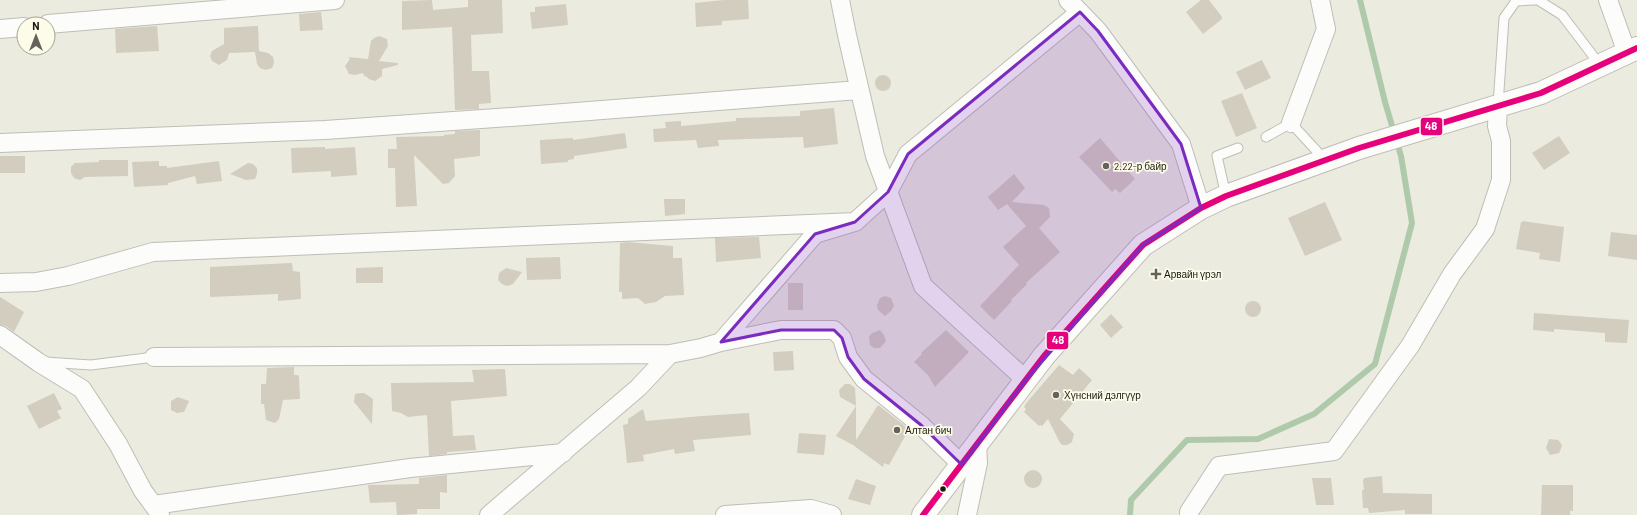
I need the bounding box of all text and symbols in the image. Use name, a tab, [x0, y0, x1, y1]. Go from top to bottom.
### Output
north arrow	[16, 16, 56, 56]
text: N	[32, 19, 40, 32]
line badge: 48	[1420, 117, 1443, 136]
text: 48	[1425, 119, 1437, 132]
place label: 2.22-р байр	[1114, 160, 1167, 172]
marker: 2.22-р байр	[1101, 161, 1111, 171]
place label: Арвайн үрэл	[1164, 268, 1222, 280]
marker: Арвайн үрэл	[1151, 269, 1161, 279]
line badge: 48	[1046, 331, 1069, 350]
text: 48	[1052, 333, 1064, 346]
place label: Хүнсний дэлгүүр	[1064, 389, 1141, 401]
marker: Хүнсний дэлгүүр	[1051, 390, 1061, 400]
place label: Алтан бич	[905, 424, 952, 436]
marker: Алтан бич	[892, 425, 902, 435]
unlabelled marker	[938, 484, 948, 494]

